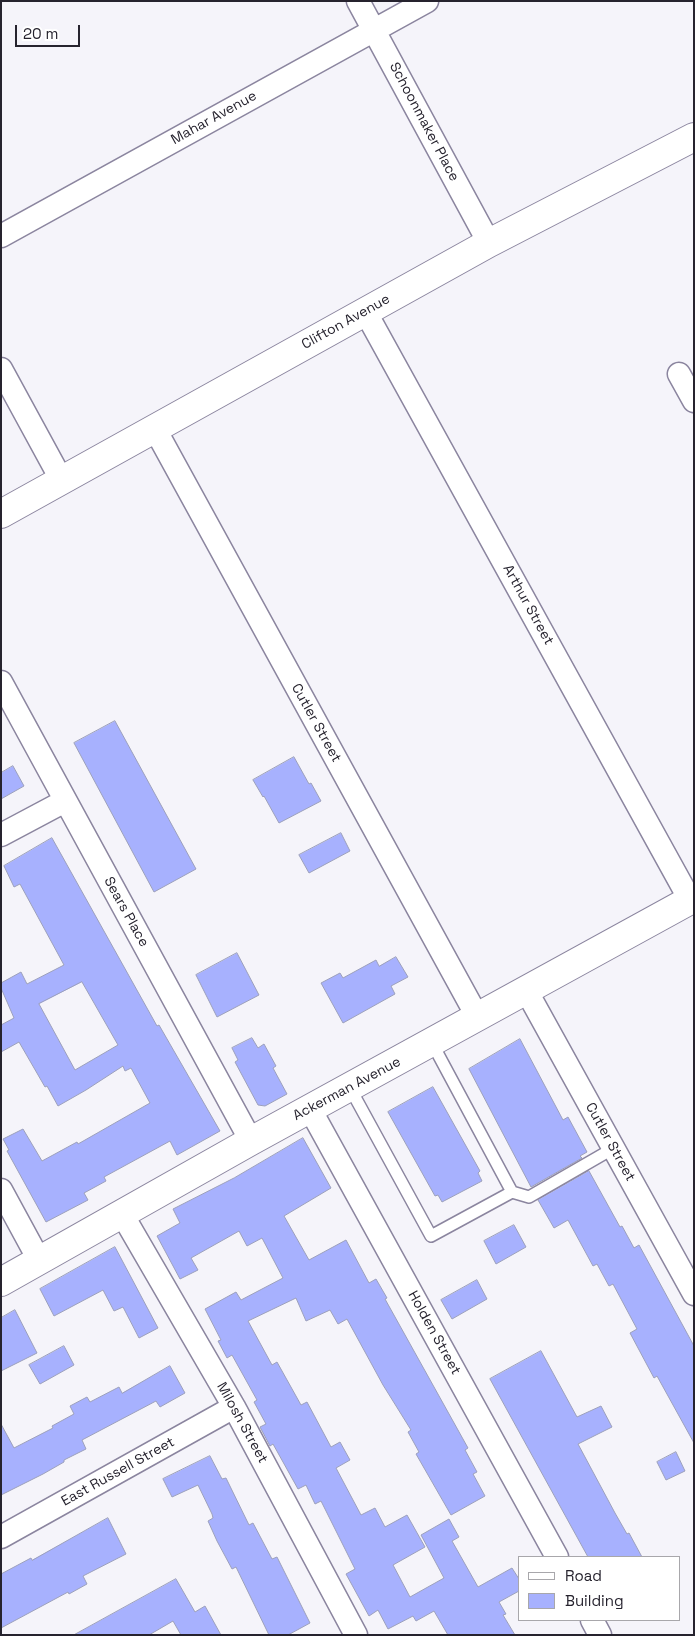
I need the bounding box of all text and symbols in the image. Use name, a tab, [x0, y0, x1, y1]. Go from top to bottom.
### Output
scale bar	[18, 15, 82, 47]
text: 20 m	[23, 24, 58, 43]
street label: Schoonmaker Place	[386, 60, 462, 184]
street label: Mahar Avenue	[168, 88, 260, 148]
street label: Clifton Avenue	[299, 291, 393, 353]
street label: Arthur Street	[499, 562, 557, 648]
street label: Cutler Street	[287, 681, 345, 765]
street label: Sears Place	[100, 874, 152, 950]
street label: Ackerman Avenue	[290, 1054, 404, 1124]
street label: Cutler Street	[581, 1100, 639, 1184]
street label: Holden Street	[404, 1288, 464, 1378]
street label: Milosh Street	[213, 1380, 271, 1466]
street label: East Russell Street	[58, 1434, 178, 1510]
legend	[518, 1556, 680, 1621]
text: Road	[565, 1566, 602, 1585]
text: Building	[565, 1591, 624, 1610]

